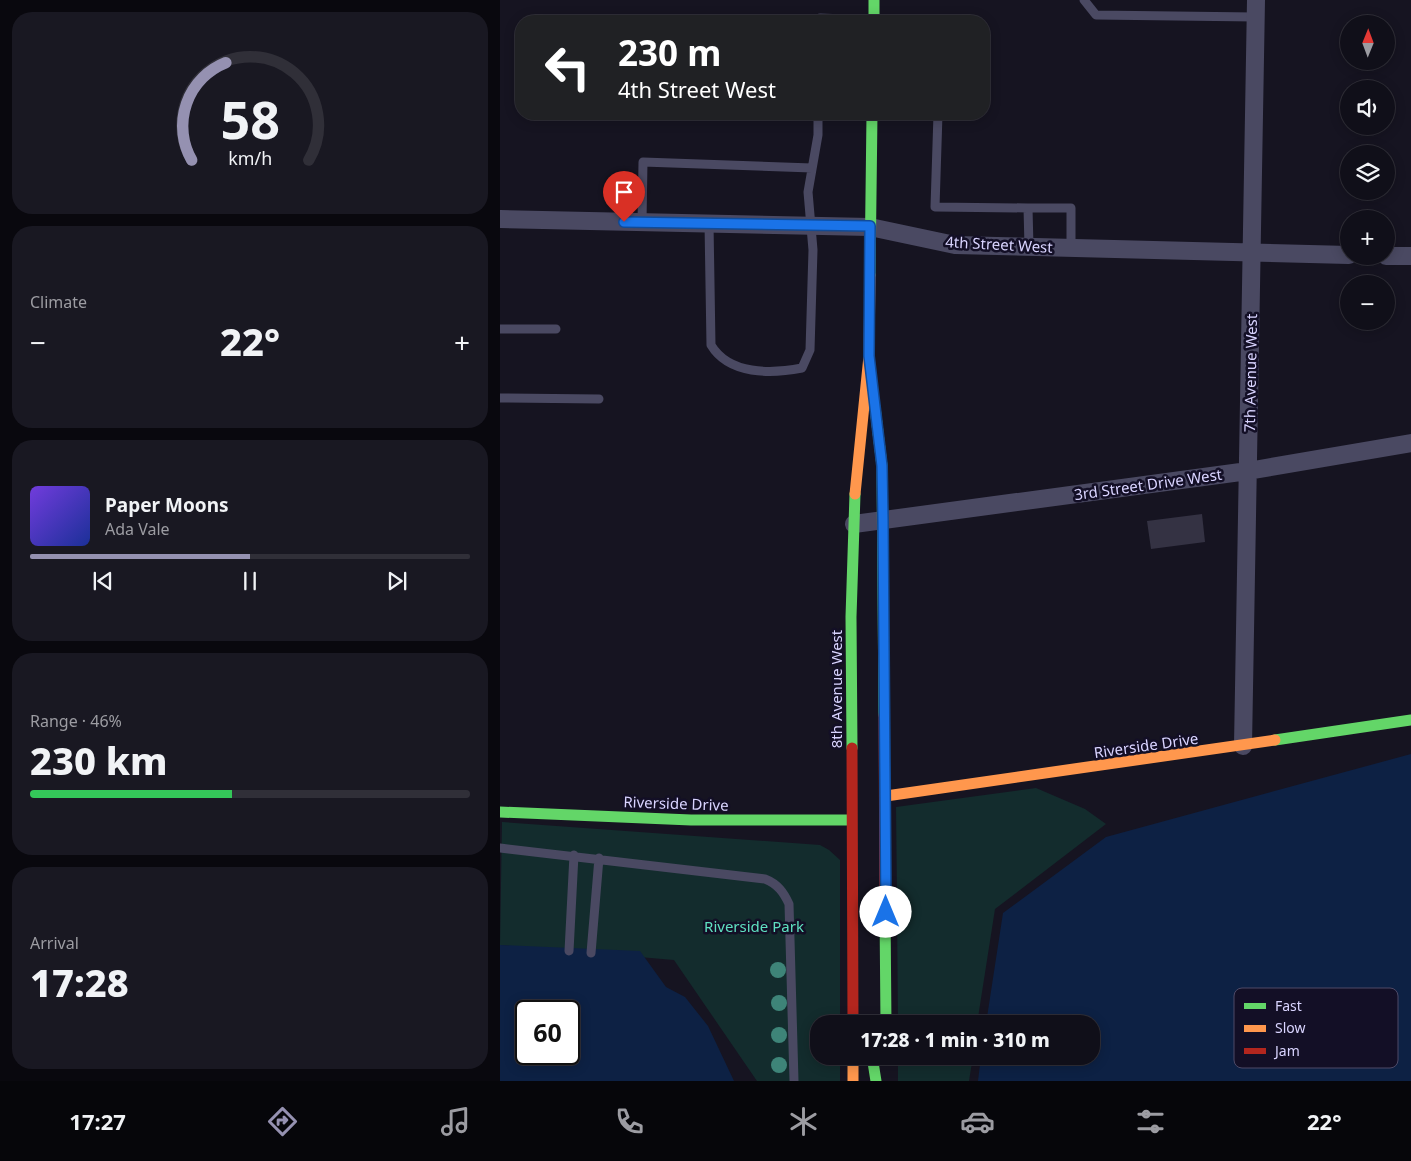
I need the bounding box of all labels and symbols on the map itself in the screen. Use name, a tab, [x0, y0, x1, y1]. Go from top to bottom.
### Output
north arrow	[1340, 15, 1395, 70]
pin	[603, 171, 645, 222]
street label: 4th Street West	[945, 231, 1054, 257]
street label: 7th Avenue West	[1239, 313, 1261, 432]
street label: 3rd Street Drive West	[1073, 464, 1224, 504]
street label: 8th Avenue West	[826, 629, 846, 748]
street label: Riverside Drive	[1093, 728, 1199, 762]
street label: Riverside Drive	[623, 791, 729, 815]
position arrow	[859, 885, 911, 937]
park label: Riverside Park	[704, 916, 804, 936]
legend	[1234, 988, 1398, 1068]
text: Fast	[1275, 996, 1302, 1015]
speed limit sign: 60	[515, 1000, 580, 1065]
text: Slow	[1275, 1018, 1306, 1037]
text: Jam	[1273, 1041, 1300, 1060]

